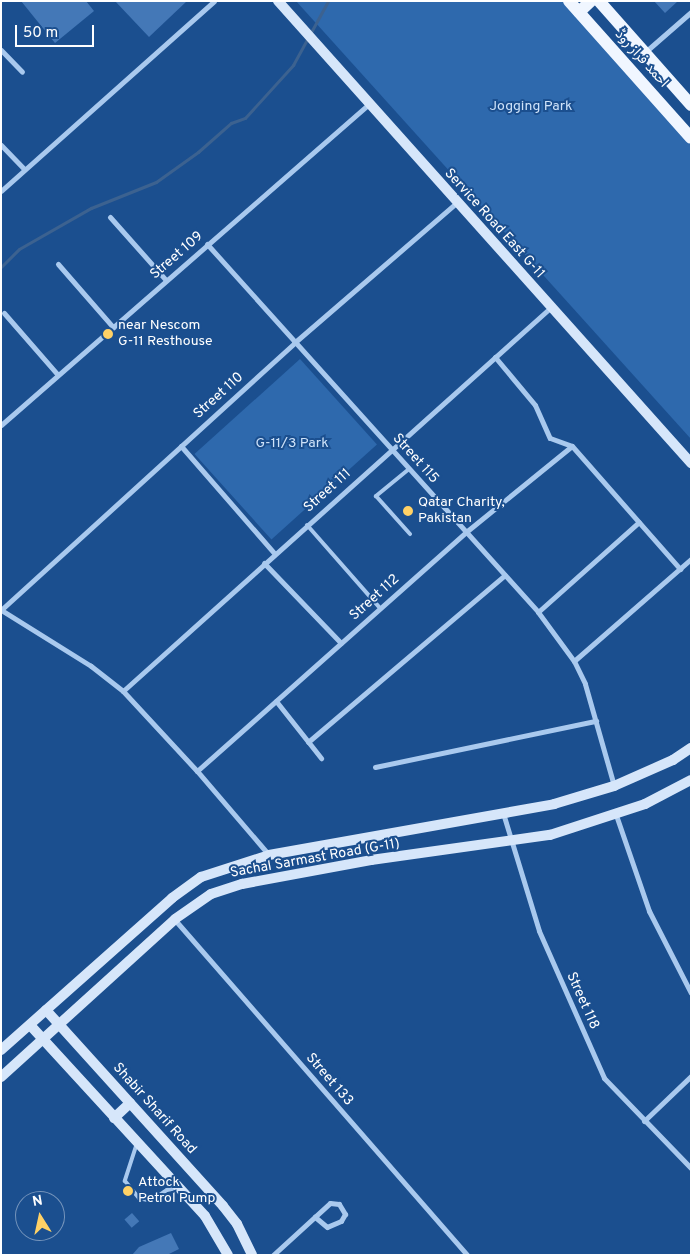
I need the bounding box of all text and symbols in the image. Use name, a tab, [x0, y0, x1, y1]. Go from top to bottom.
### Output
scale bar	[18, 15, 96, 47]
text: 50 m	[23, 24, 58, 43]
street label: احمد فراز روڈ	[611, 27, 671, 91]
park label: Jogging Park	[489, 99, 573, 115]
street label: Service Road East G-11	[440, 166, 548, 282]
street label: Street 109	[147, 229, 207, 283]
place label: near Nescom G-11 Resthouse	[118, 318, 212, 351]
marker: near Nescom G-11 Resthouse	[102, 328, 114, 340]
street label: Street 110	[191, 369, 247, 423]
street label: Street 115	[388, 431, 442, 487]
park label: G-11/3 Park	[255, 436, 329, 452]
street label: Street 111	[301, 466, 355, 516]
place label: Qatar Charity, Pakistan	[418, 495, 505, 528]
marker: Qatar Charity, Pakistan	[402, 505, 414, 517]
street label: Street 112	[347, 571, 403, 625]
street label: Sachal Sarmast Road (G-11)	[229, 836, 401, 882]
street label: Street 118	[562, 970, 602, 1032]
street label: Street 133	[302, 1050, 356, 1110]
street label: Shabir Sharif Road	[109, 1060, 199, 1158]
place label: Attock Petrol Pump	[138, 1175, 215, 1208]
marker: Attock Petrol Pump	[122, 1185, 134, 1197]
north arrow	[15, 1191, 65, 1241]
text: N	[31, 1192, 44, 1211]

